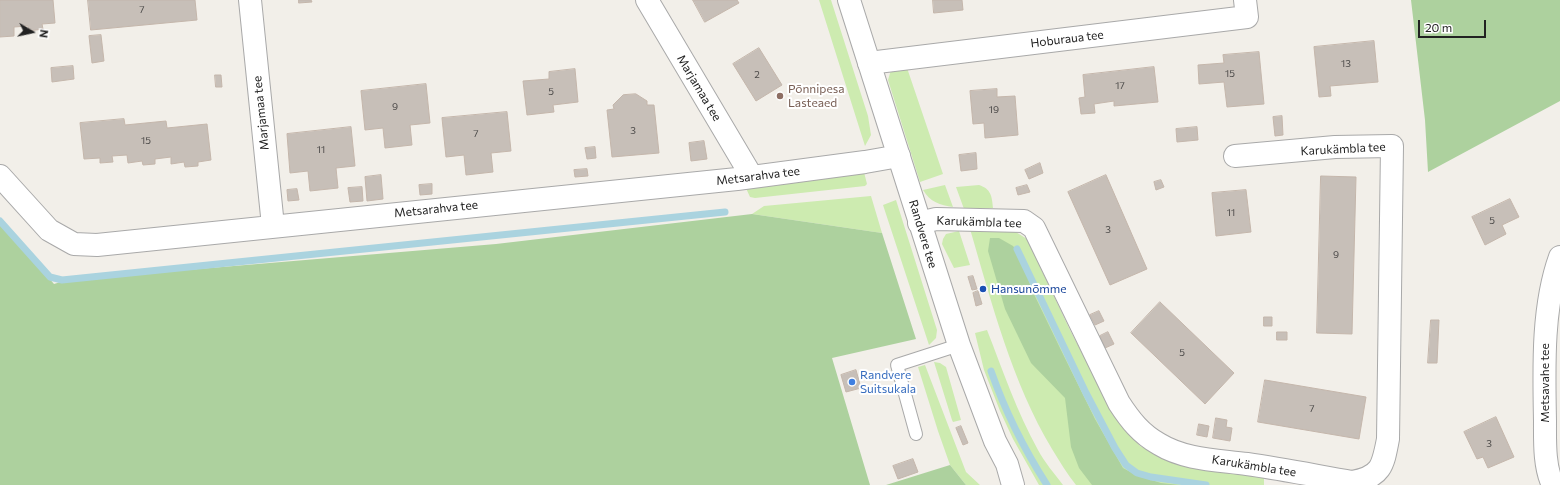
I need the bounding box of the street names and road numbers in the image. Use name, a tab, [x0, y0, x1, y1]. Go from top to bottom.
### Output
street label: Hoburaua tee	[1030, 27, 1104, 51]
street label: Marjamaa tee	[674, 52, 724, 124]
street label: Marjamaa tee	[250, 75, 272, 151]
street label: Karukämbla tee	[1300, 140, 1386, 158]
street label: Metsarahva tee	[715, 164, 801, 188]
street label: Metsarahva tee	[393, 197, 479, 221]
street label: Randvere tee	[906, 198, 940, 270]
street label: Karukämbla tee	[936, 213, 1022, 231]
street label: Metsavahe tee	[1538, 343, 1552, 423]
street label: Karukämbla tee	[1211, 452, 1297, 480]

